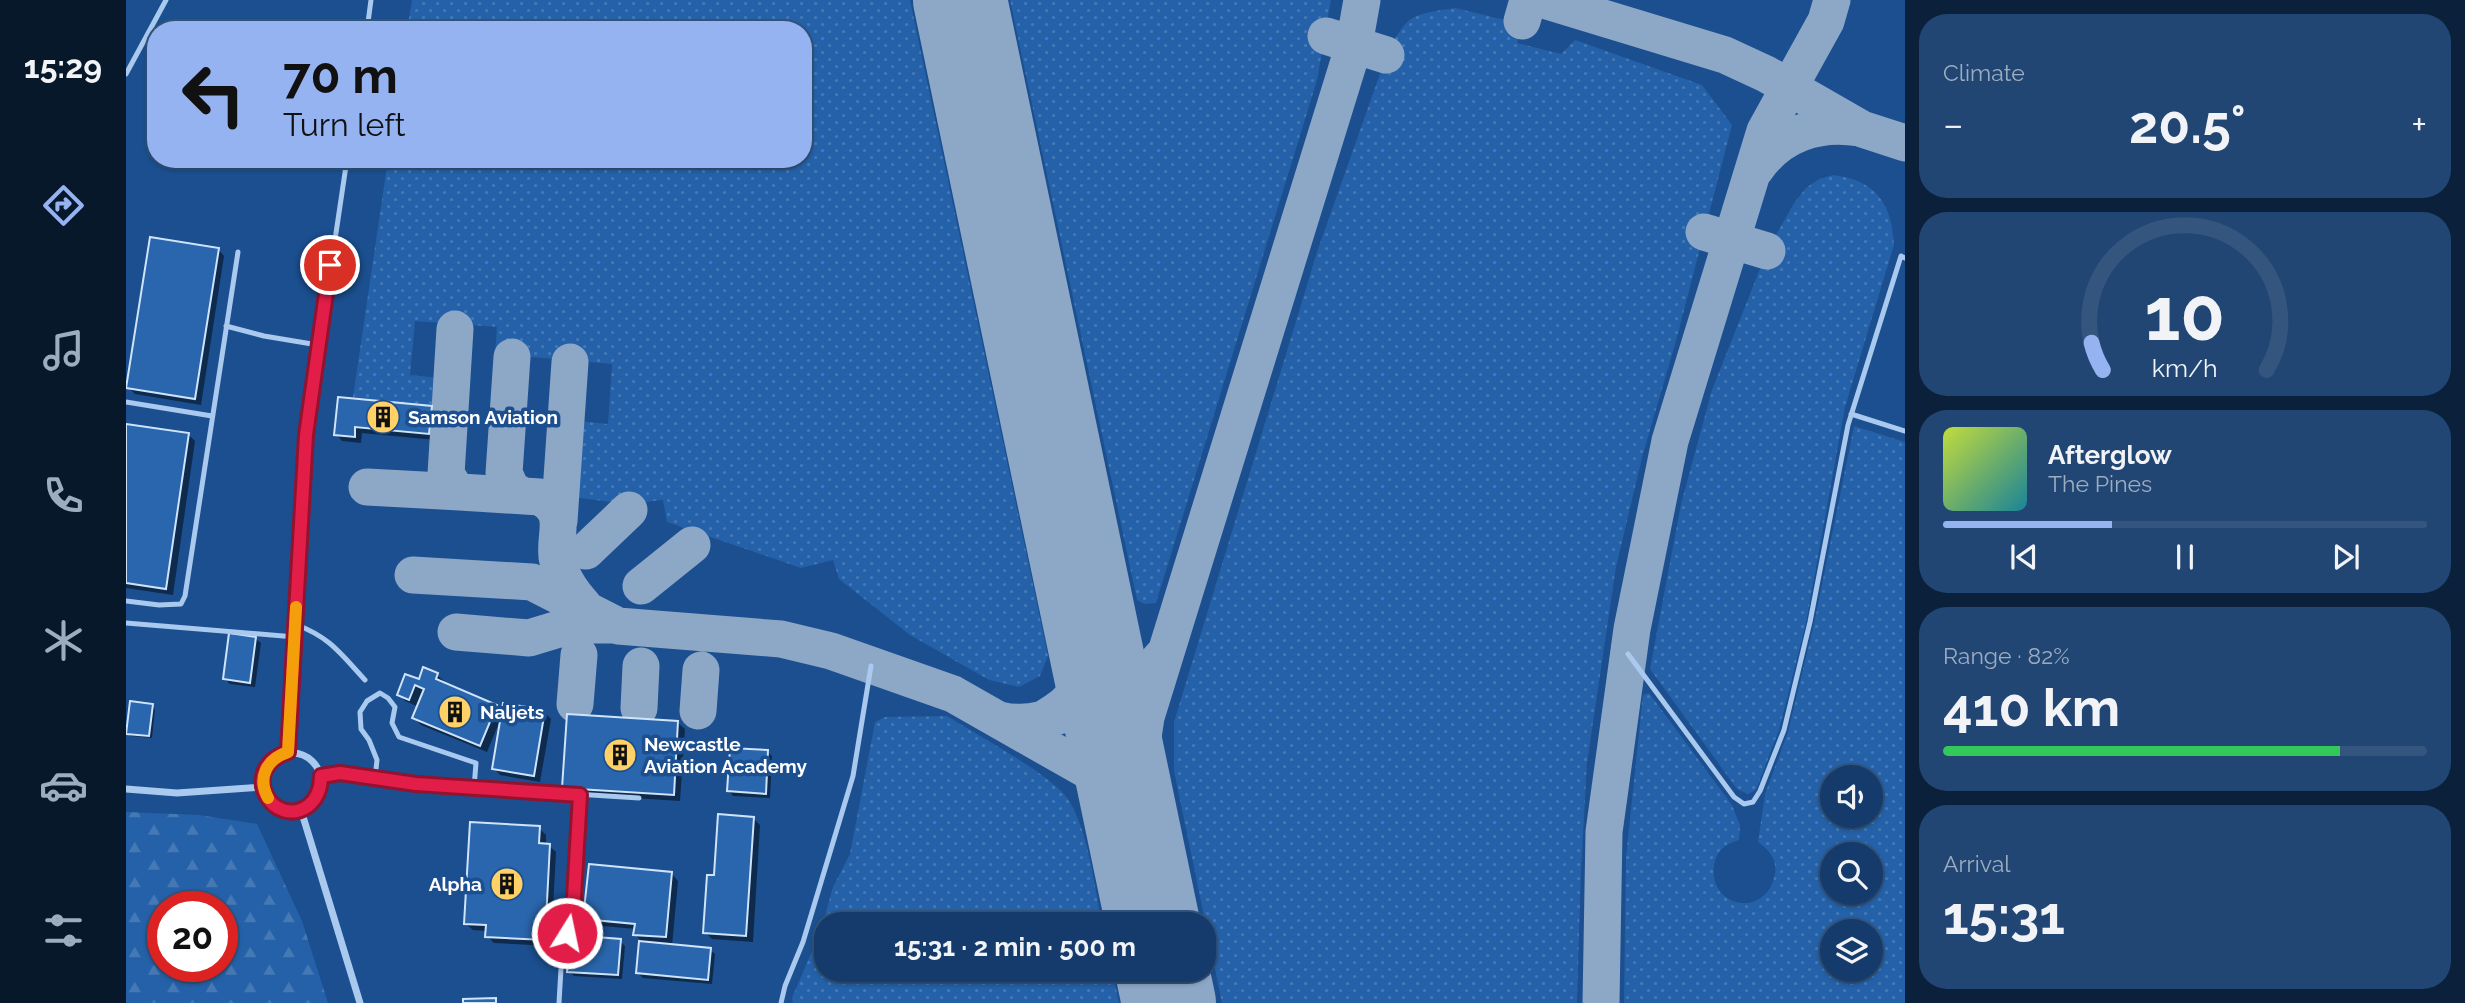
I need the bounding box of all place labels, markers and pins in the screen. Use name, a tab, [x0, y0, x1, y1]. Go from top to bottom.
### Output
pin	[300, 235, 360, 295]
building icon: Samson Aviation	[364, 398, 402, 436]
place label: Samson Aviation	[408, 406, 558, 428]
building icon: Naljets	[436, 693, 474, 731]
place label: Naljets	[480, 701, 544, 723]
place label: Newcastle Aviation Academy	[644, 733, 808, 777]
building icon: Newcastle Aviation Academy	[601, 736, 639, 774]
building icon: Alpha	[488, 865, 526, 903]
place label: Alpha	[429, 873, 482, 895]

